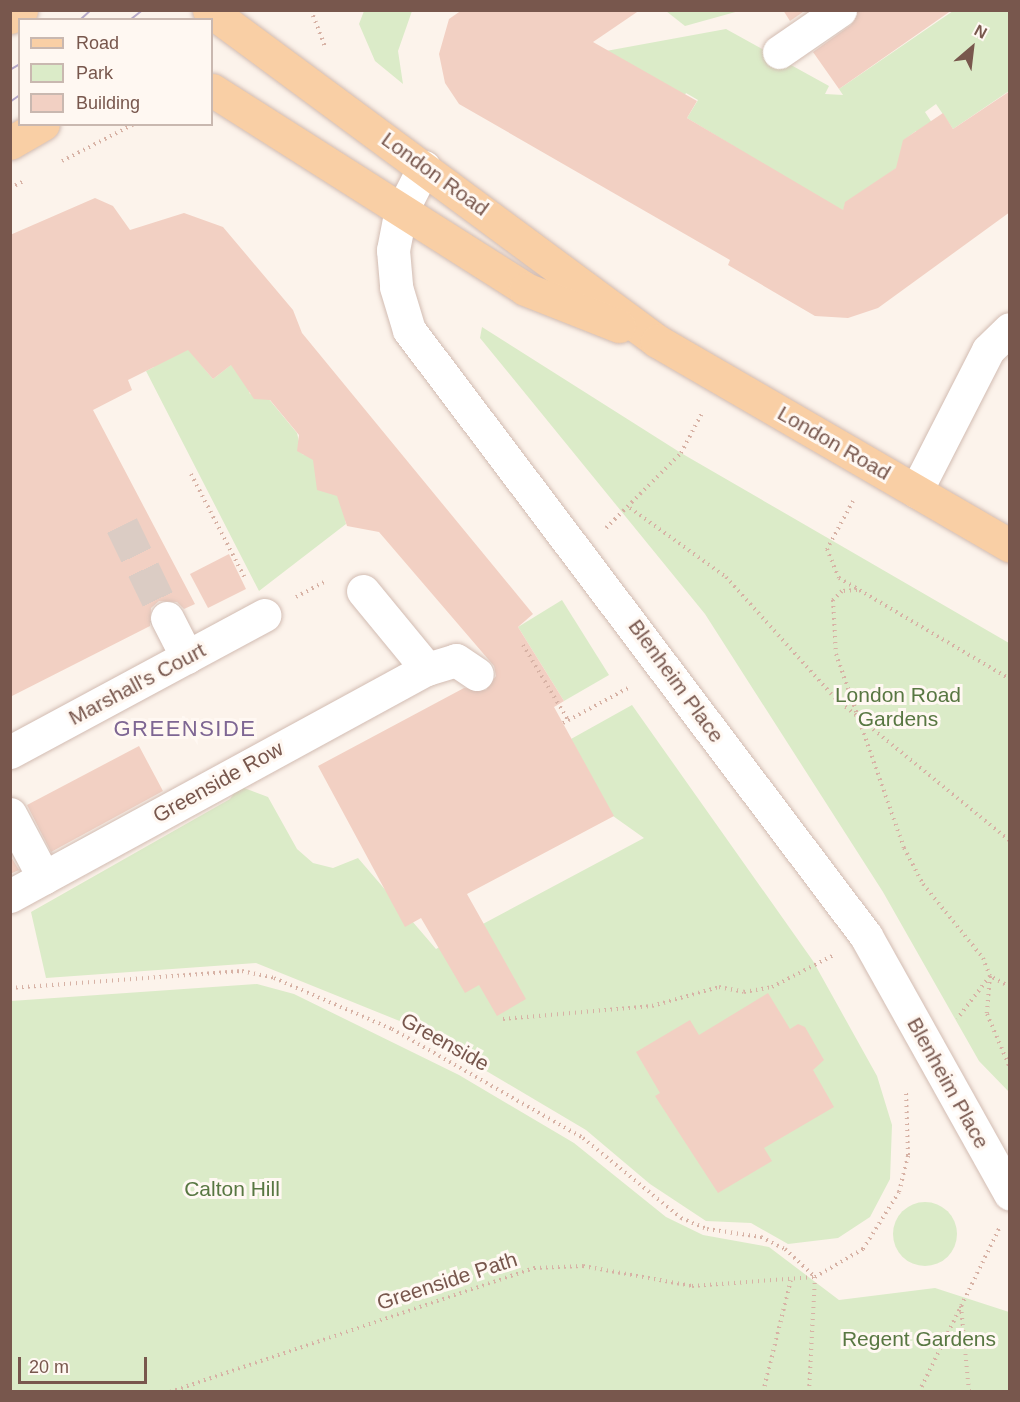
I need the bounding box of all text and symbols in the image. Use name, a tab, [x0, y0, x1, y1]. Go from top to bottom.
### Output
legend	[18, 18, 213, 126]
north arrow	[942, 18, 1002, 78]
text: N	[972, 21, 990, 42]
text: Road	[76, 33, 119, 53]
text: Park	[76, 63, 113, 83]
text: Building	[76, 93, 140, 113]
street label: London Road	[377, 127, 493, 221]
street label: London Road	[773, 401, 895, 485]
street label: Blenheim Place	[623, 615, 729, 747]
street label: Marshall's Court	[64, 637, 210, 731]
park label: London Road Gardens	[835, 682, 961, 732]
district label: GREENSIDE	[113, 716, 257, 742]
street label: Greenside Row	[149, 736, 287, 828]
street label: Greenside	[397, 1007, 493, 1077]
street label: Blenheim Place	[902, 1013, 994, 1153]
park label: Calton Hill	[184, 1176, 280, 1202]
street label: Greenside Path	[374, 1246, 520, 1316]
park label: Regent Gardens	[842, 1326, 996, 1352]
scale bar	[21, 1345, 150, 1383]
text: 20 m	[29, 1357, 69, 1377]

